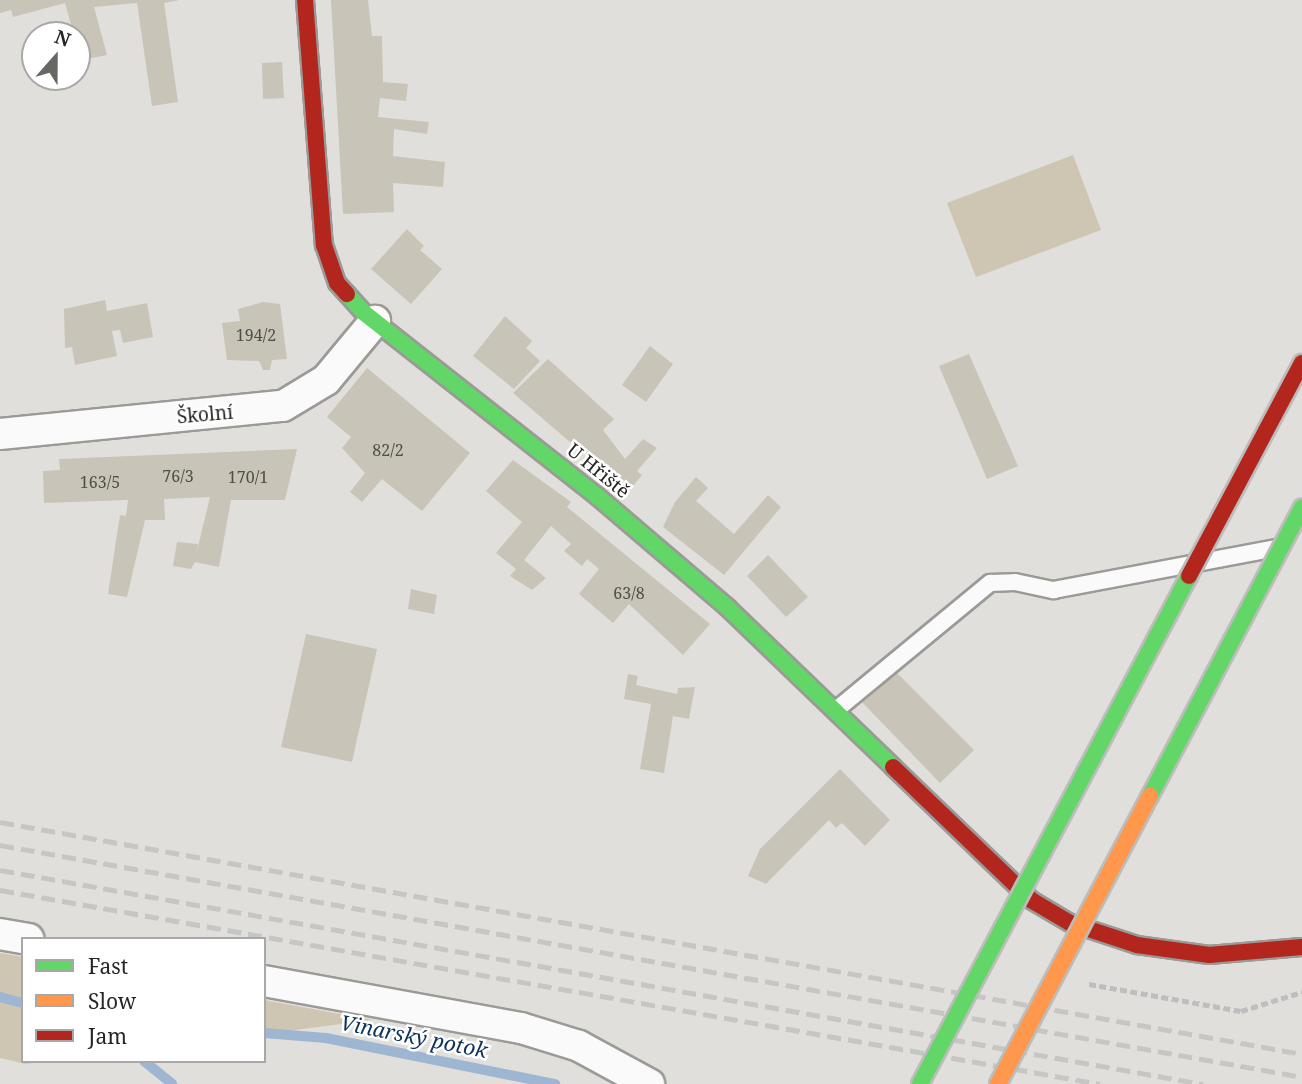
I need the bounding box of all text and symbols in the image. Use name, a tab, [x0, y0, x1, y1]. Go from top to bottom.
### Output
north arrow	[21, 21, 91, 91]
text: N	[51, 23, 74, 53]
house number: 194/2	[236, 325, 276, 345]
street label: Školní	[176, 401, 234, 429]
street label: U Hřiště	[562, 439, 634, 503]
house number: 82/2	[372, 440, 404, 460]
house number: 76/3	[162, 466, 194, 486]
house number: 170/1	[228, 467, 268, 487]
house number: 163/5	[80, 472, 120, 492]
house number: 63/8	[613, 583, 645, 603]
legend	[21, 937, 266, 1063]
text: Fast	[88, 952, 128, 980]
text: Slow	[88, 987, 136, 1015]
water label: Vinarský potok	[338, 1009, 490, 1063]
text: Jam	[88, 1022, 127, 1050]

